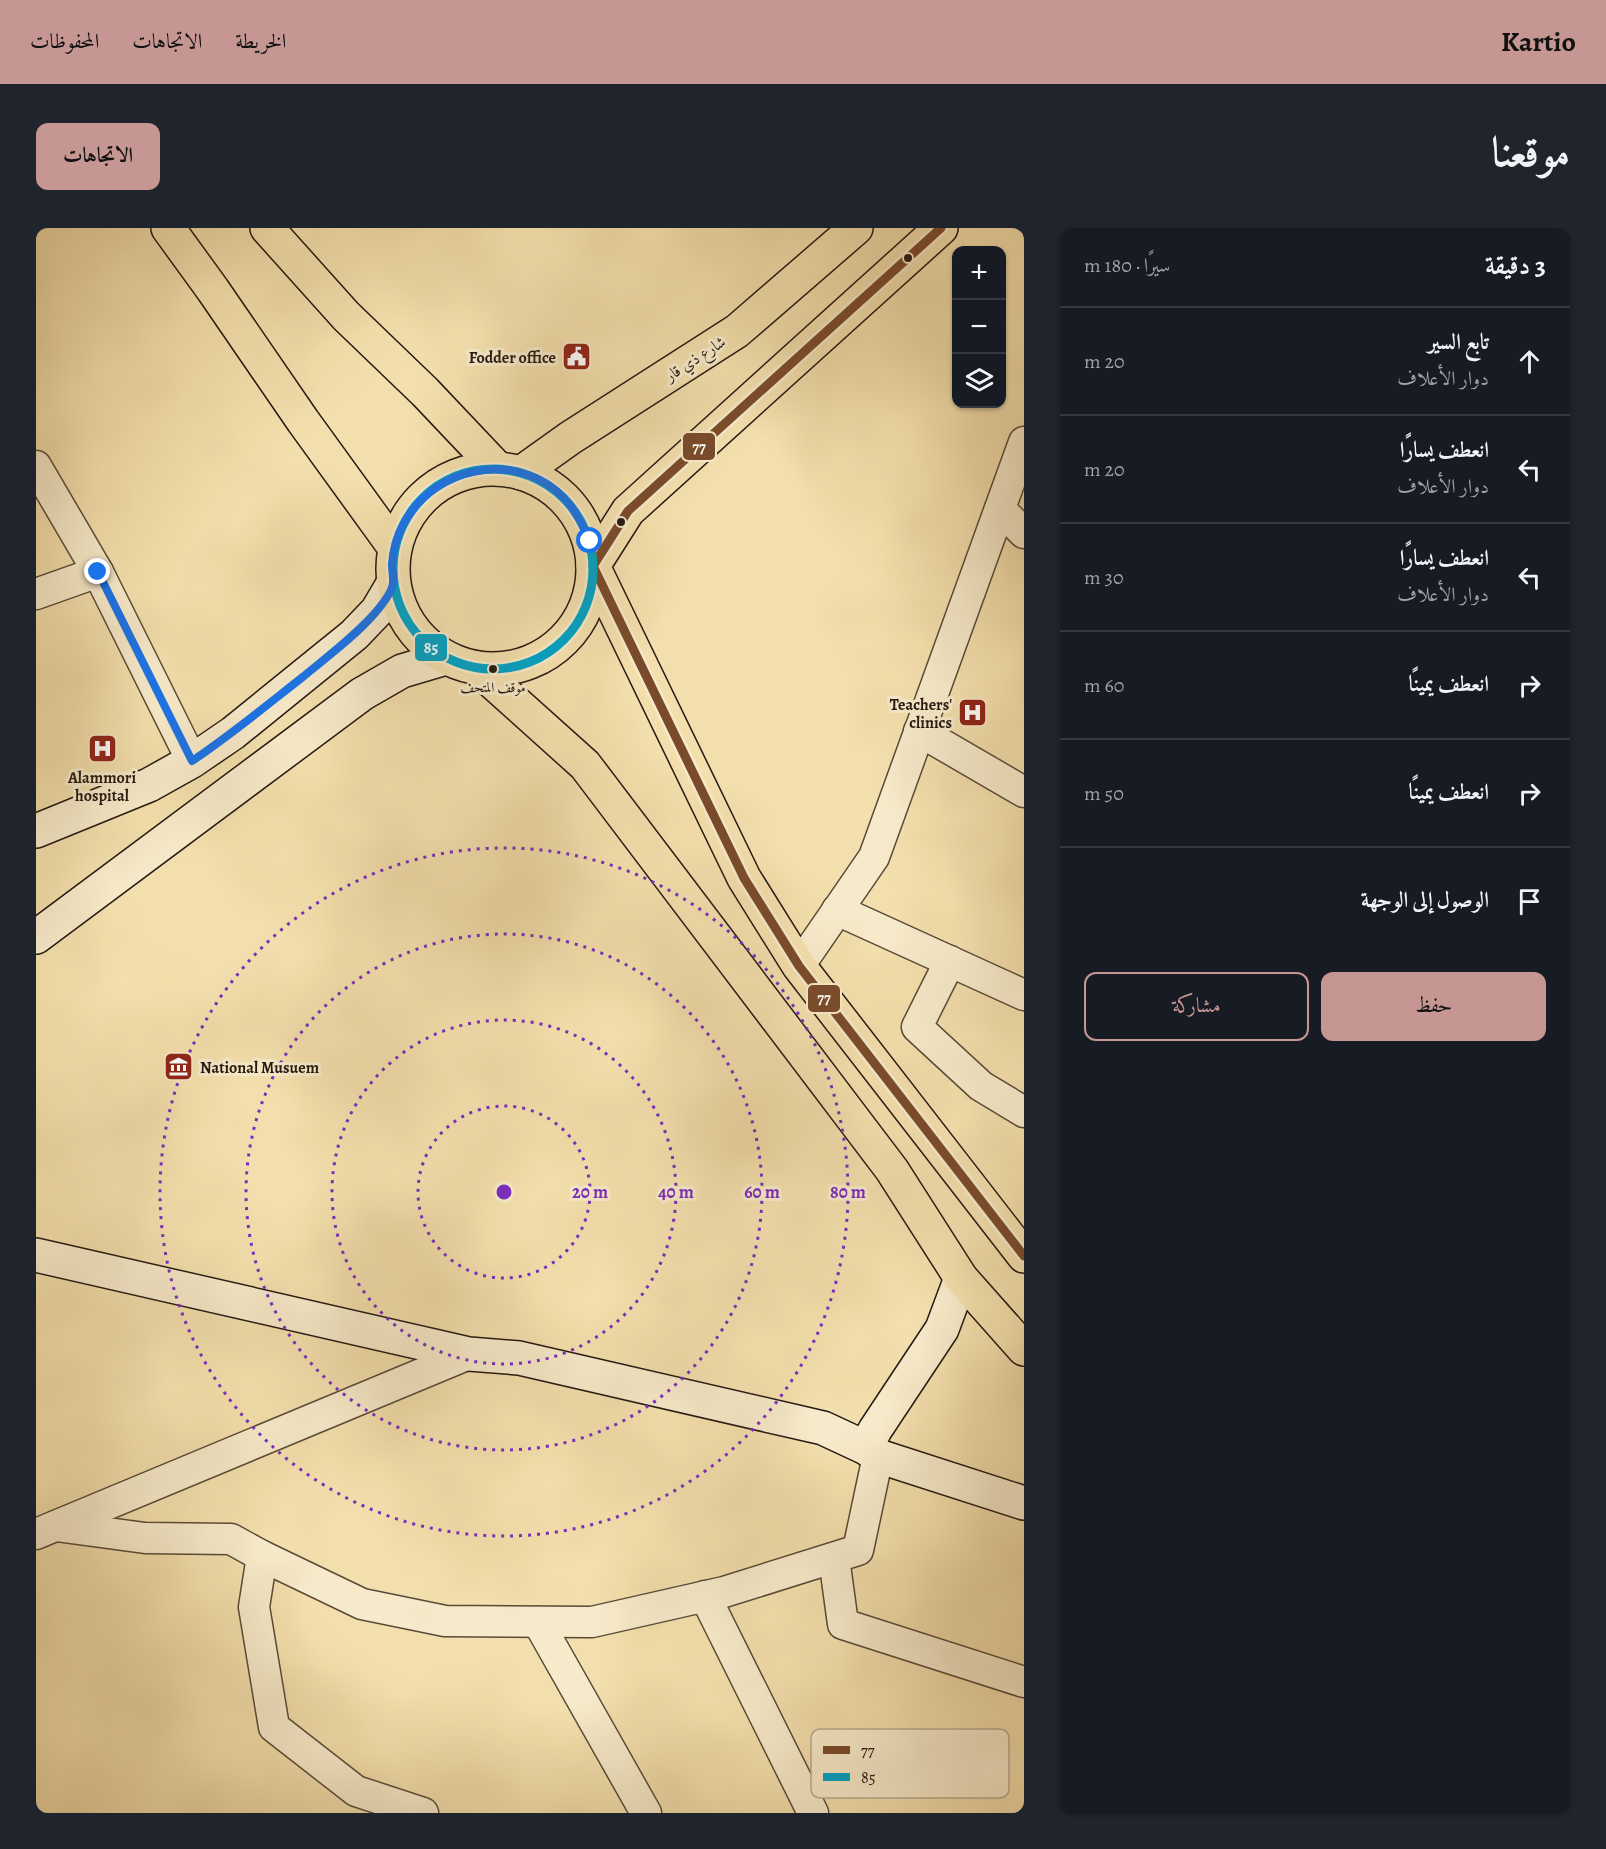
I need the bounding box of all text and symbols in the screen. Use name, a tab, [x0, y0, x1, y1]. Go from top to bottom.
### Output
text: Kartio	[1501, 23, 1576, 61]
text: المحفوظات	[30, 27, 99, 55]
text: الاتجاهات	[132, 27, 202, 55]
text: الخريطة	[235, 27, 286, 55]
button: الاتجاهات	[36, 123, 160, 190]
text: موقعنا	[1492, 123, 1570, 180]
map controls	[952, 246, 1006, 408]
button: +	[952, 246, 1006, 300]
text: 3 دقيقة	[1485, 248, 1546, 283]
unlabelled marker	[902, 252, 914, 264]
text: سيرًا · 180 m	[1084, 252, 1170, 279]
button: −	[952, 300, 1006, 354]
text: تابع السير	[1428, 327, 1489, 357]
street label: شارع ذي قار	[659, 331, 731, 389]
public building icon: Fodder office	[561, 341, 593, 373]
icon: ahead	[1513, 345, 1546, 378]
place label: Fodder office	[469, 347, 556, 369]
text: 20 m	[1084, 348, 1125, 375]
button: layers	[952, 354, 1006, 408]
text: دوار الأعلاف	[1397, 365, 1489, 392]
line badge: 77	[682, 432, 716, 461]
text: انعطف يسارًا	[1400, 435, 1489, 465]
text: 77	[692, 437, 706, 459]
icon: left	[1513, 453, 1546, 486]
text: 20 m	[1084, 456, 1125, 483]
text: دوار الأعلاف	[1397, 473, 1489, 500]
unlabelled marker	[615, 516, 627, 528]
route start	[576, 527, 602, 553]
text: انعطف يسارًا	[1400, 543, 1489, 573]
route end	[84, 558, 110, 584]
icon: left	[1513, 561, 1546, 594]
text: 30 m	[1084, 564, 1124, 591]
text: دوار الأعلاف	[1397, 581, 1489, 608]
line badge: 85	[414, 633, 448, 662]
text: 85	[424, 637, 438, 659]
marker: موقف المتحف	[487, 663, 499, 675]
text: انعطف يمينًا	[1409, 669, 1489, 699]
icon: right	[1513, 669, 1546, 702]
text: 60 m	[1084, 672, 1125, 699]
place label: موقف المتحف	[460, 678, 526, 697]
place label: Teachers' clinics	[890, 694, 952, 734]
hospital icon: Teachers' clinics	[957, 697, 989, 729]
hospital icon: Alammori hospital	[86, 733, 118, 765]
place label: Alammori hospital	[67, 767, 136, 807]
text: انعطف يمينًا	[1409, 777, 1489, 807]
icon: right	[1513, 777, 1546, 810]
text: 50 m	[1084, 780, 1124, 807]
text: الوصول إلى الوجهة	[1361, 885, 1489, 915]
icon: arrive	[1513, 885, 1546, 918]
button: مشاركة	[1084, 972, 1309, 1041]
button: حفظ	[1321, 972, 1546, 1041]
line badge: 77	[807, 984, 841, 1013]
text: 77	[817, 988, 831, 1010]
museum icon: National Musuem	[163, 1051, 195, 1083]
place label: National Musuem	[200, 1057, 320, 1079]
text: 20 m	[572, 1180, 608, 1204]
text: 40 m	[658, 1180, 694, 1204]
text: 60 m	[744, 1180, 780, 1204]
text: 80 m	[830, 1180, 866, 1204]
centre of rings	[494, 1182, 514, 1202]
legend	[811, 1729, 1009, 1798]
text: 77	[861, 1740, 875, 1762]
text: 85	[861, 1767, 876, 1789]

